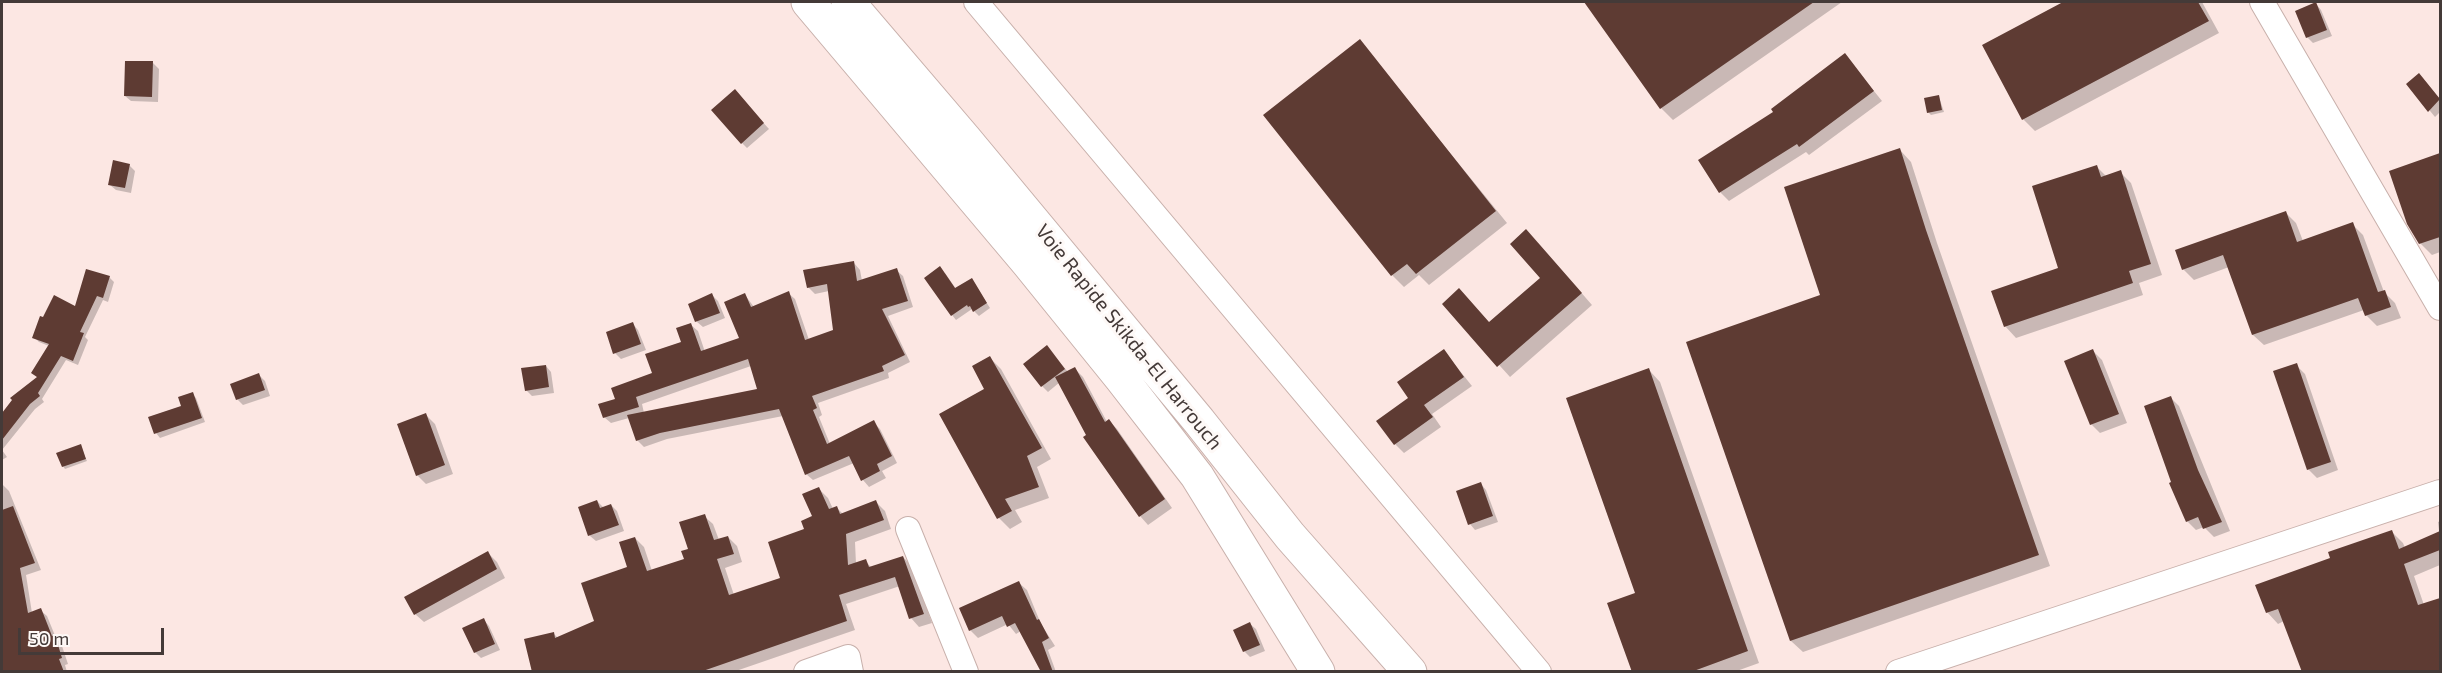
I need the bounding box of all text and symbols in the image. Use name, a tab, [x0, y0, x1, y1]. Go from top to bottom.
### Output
street label: Voie Rapide Skikda-El Harrouch	[1031, 219, 1227, 455]
scale bar	[21, 616, 166, 654]
text: 50 m	[29, 627, 69, 649]

